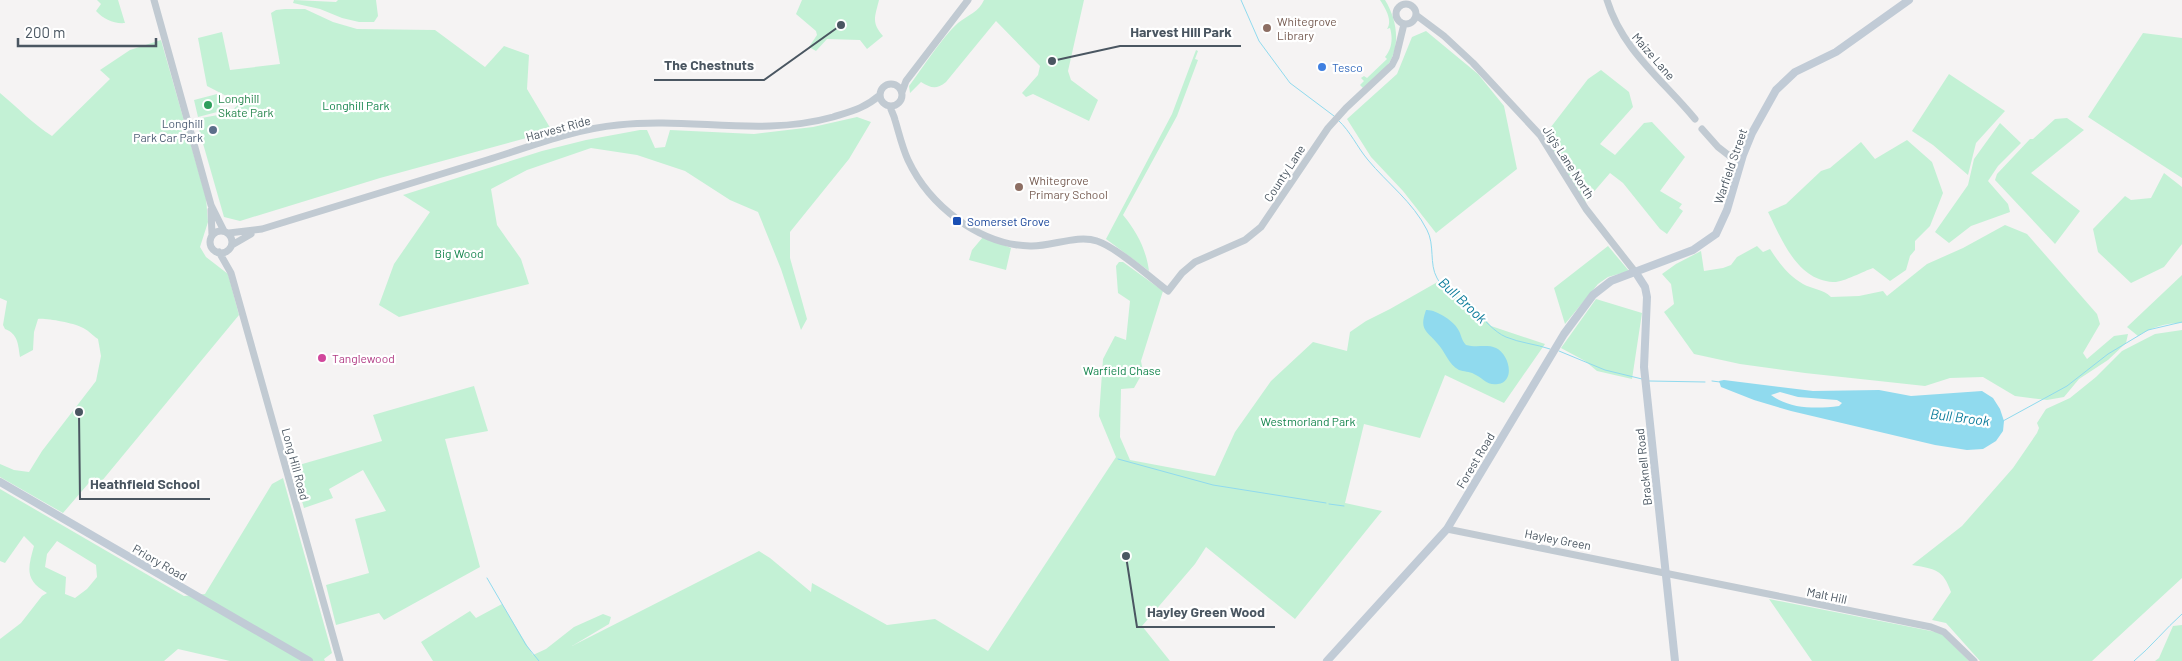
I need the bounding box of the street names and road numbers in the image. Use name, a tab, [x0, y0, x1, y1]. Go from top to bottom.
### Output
street label: Maize Lane	[1630, 30, 1678, 82]
street label: Harvest Ride	[524, 113, 592, 143]
street label: Jig's Lane North	[1540, 123, 1598, 201]
street label: Warfield Street	[1711, 127, 1749, 205]
street label: County Lane	[1260, 142, 1308, 204]
street label: Long Hill Road	[280, 426, 312, 502]
street label: Bracknell Road	[1632, 428, 1654, 506]
street label: Forest Road	[1453, 430, 1497, 490]
street label: Hayley Green	[1524, 526, 1592, 552]
street label: Priory Road	[130, 541, 190, 583]
street label: Malt Hill	[1806, 584, 1848, 606]

